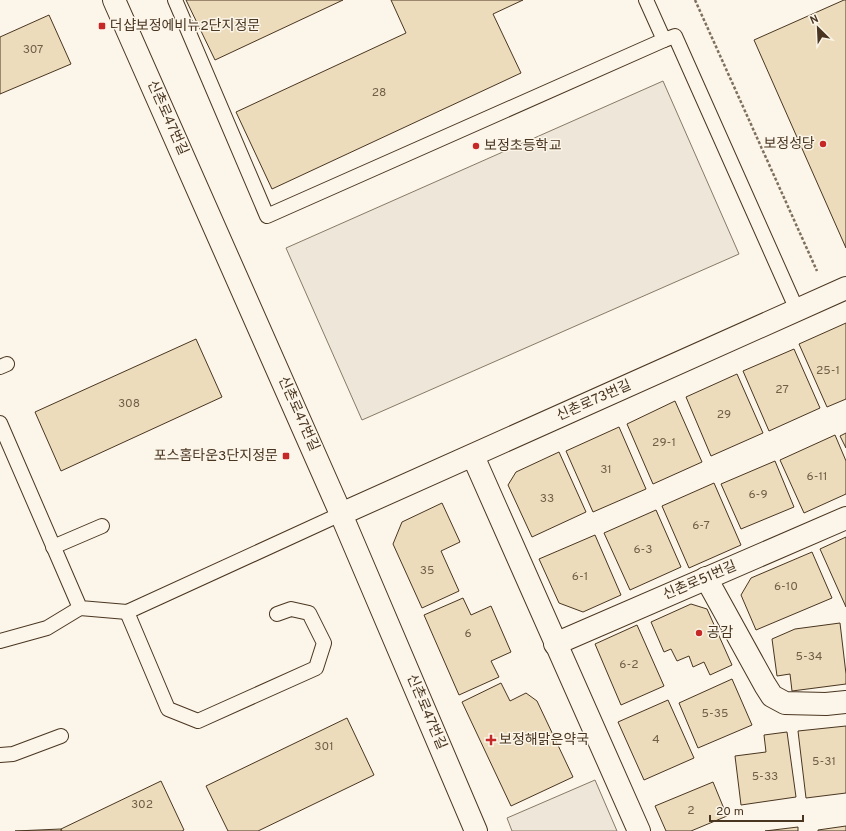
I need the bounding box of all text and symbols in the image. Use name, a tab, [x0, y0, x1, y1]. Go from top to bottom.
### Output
north arrow	[798, 8, 838, 48]
text: N	[808, 12, 821, 28]
place label: 더샵보정에비뉴2단지정문	[110, 18, 260, 35]
marker: 더샵보정에비뉴2단지정문	[97, 21, 107, 31]
house number: 307	[23, 42, 43, 58]
street label: 신촌로47번길	[143, 78, 191, 158]
house number: 28	[372, 85, 386, 101]
place label: 보정성당	[763, 136, 815, 153]
place label: 보정초등학교	[484, 137, 561, 155]
marker: 보정성당	[818, 139, 828, 149]
marker: 보정초등학교	[471, 141, 481, 151]
house number: 25-1	[816, 363, 840, 379]
street label: 신촌로47번길	[274, 374, 322, 454]
street label: 신촌로73번길	[554, 377, 634, 425]
house number: 27	[775, 382, 789, 398]
house number: 308	[118, 396, 140, 412]
house number: 29	[717, 407, 731, 423]
house number: 29-1	[652, 435, 676, 451]
place label: 포스홈타운3단지정문	[154, 448, 278, 465]
marker: 포스홈타운3단지정문	[281, 451, 291, 461]
house number: 31	[600, 462, 612, 478]
house number: 6-11	[807, 469, 827, 485]
house number: 6-9	[748, 487, 768, 503]
house number: 33	[540, 491, 554, 507]
house number: 6-7	[692, 518, 710, 534]
house number: 6-3	[633, 542, 653, 558]
street label: 신촌로51번길	[661, 558, 739, 604]
house number: 35	[420, 563, 434, 579]
house number: 6-1	[572, 569, 588, 585]
house number: 6-10	[774, 579, 798, 595]
place label: 공감	[707, 625, 733, 642]
house number: 6	[464, 626, 472, 642]
marker: 공감	[694, 628, 704, 638]
house number: 5-34	[796, 649, 822, 665]
house number: 6-2	[619, 657, 639, 673]
street label: 신촌로47번길	[402, 672, 450, 752]
house number: 5-35	[702, 706, 728, 722]
place label: 보정해맑은약국	[499, 732, 589, 749]
house number: 4	[652, 732, 660, 748]
marker: 보정해맑은약국	[486, 735, 496, 745]
house number: 301	[314, 739, 334, 755]
house number: 5-31	[812, 754, 836, 770]
house number: 5-33	[752, 769, 778, 785]
house number: 302	[131, 797, 153, 813]
scale bar	[710, 797, 803, 823]
house number: 2	[687, 803, 695, 819]
text: 20 m	[716, 804, 744, 820]

